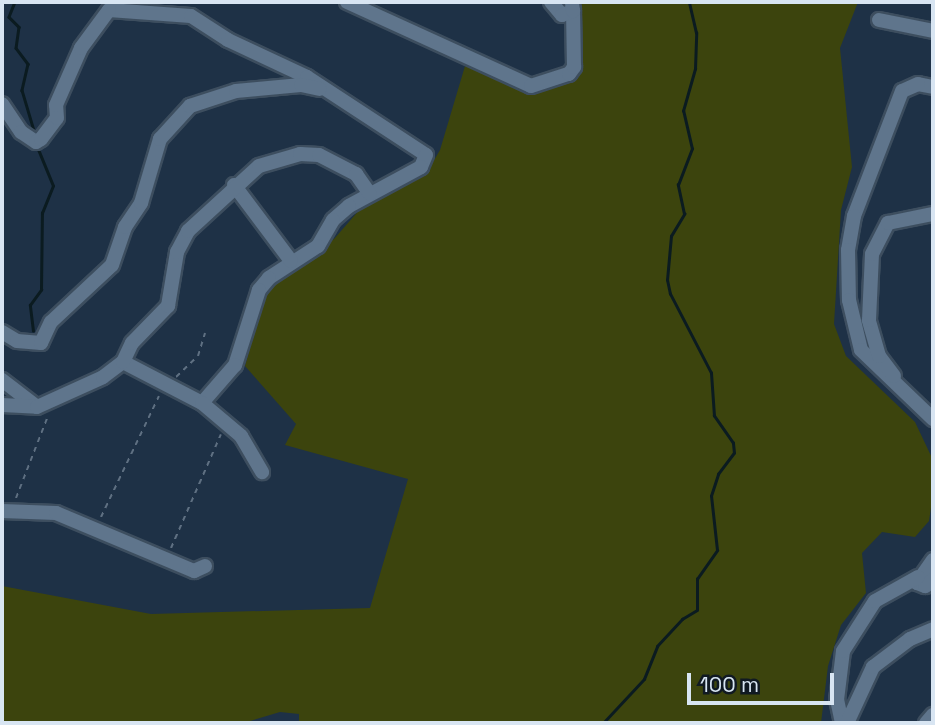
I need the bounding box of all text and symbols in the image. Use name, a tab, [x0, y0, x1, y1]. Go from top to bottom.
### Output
scale bar	[690, 658, 837, 702]
text: 100 m	[700, 671, 759, 698]

